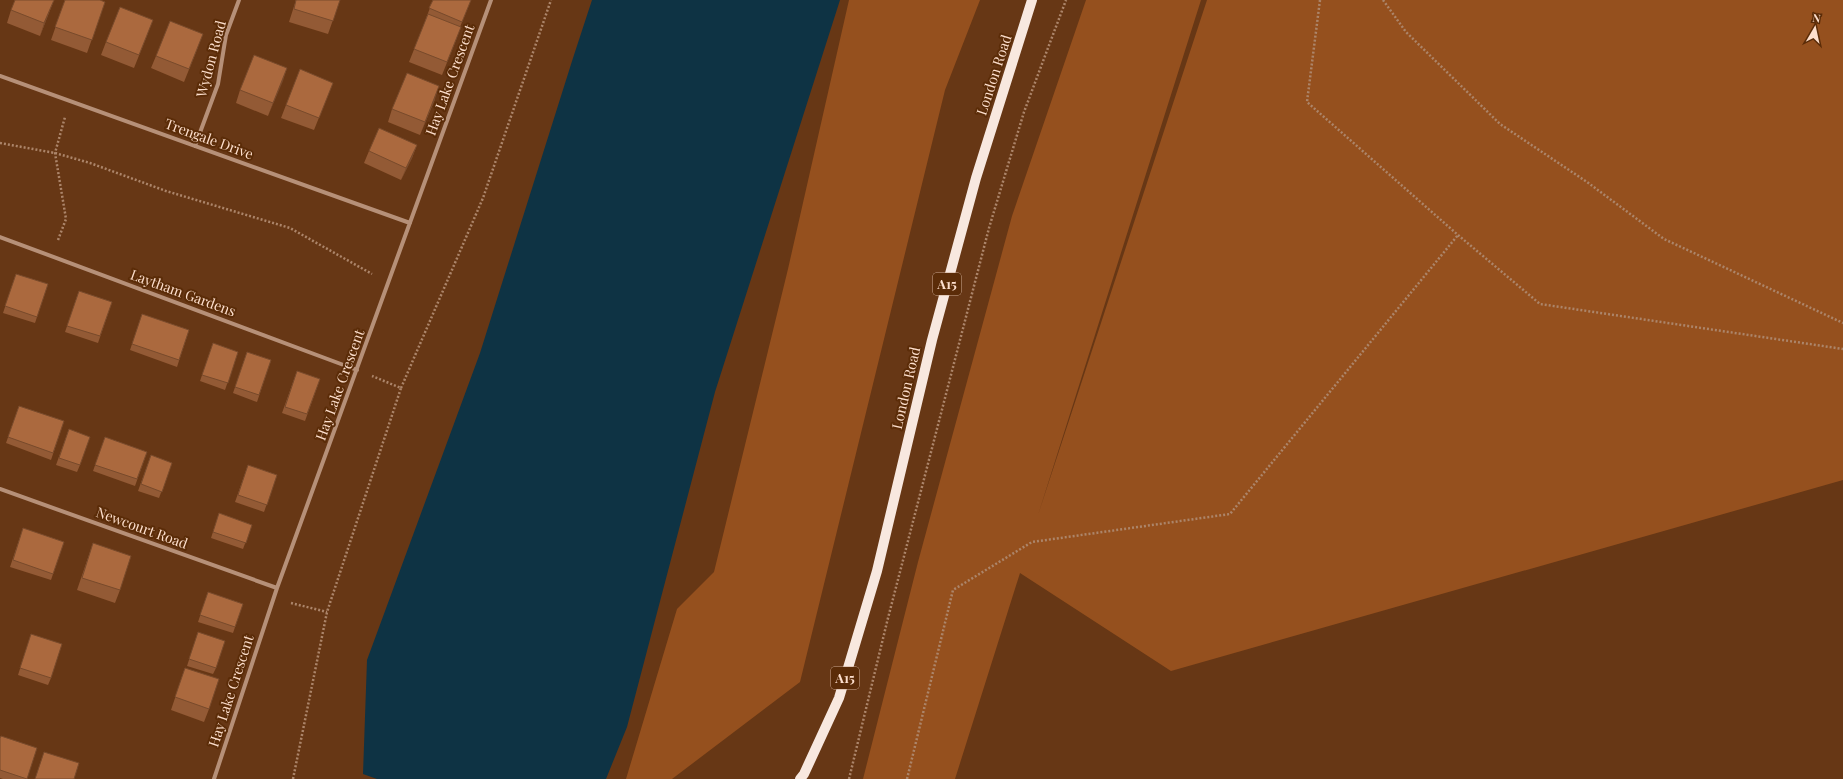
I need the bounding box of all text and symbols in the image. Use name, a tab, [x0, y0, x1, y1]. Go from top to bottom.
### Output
north arrow	[1795, 8, 1835, 48]
text: N	[1812, 10, 1822, 26]
street label: Wydon Road	[191, 18, 230, 100]
street label: Hay Lake Crescent	[421, 21, 479, 138]
street label: London Road	[972, 32, 1016, 118]
street label: Trengale Drive	[162, 114, 256, 163]
street label: Laytham Gardens	[128, 265, 238, 320]
road number: A15	[933, 273, 961, 295]
street label: Hay Lake Crescent	[311, 326, 369, 443]
street label: London Road	[887, 345, 924, 431]
street label: Newcourt Road	[94, 502, 191, 553]
street label: Hay Lake Crescent	[203, 631, 258, 749]
road number: A15	[831, 667, 859, 689]

